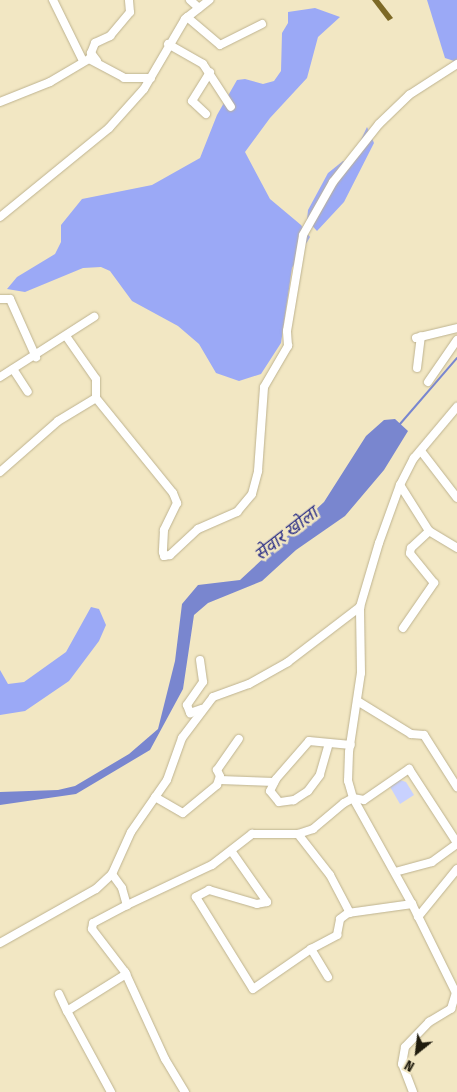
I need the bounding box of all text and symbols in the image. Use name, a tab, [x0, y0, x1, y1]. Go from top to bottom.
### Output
water label: सेवार खोला	[250, 503, 322, 565]
north arrow	[392, 1027, 442, 1077]
text: N	[402, 1056, 417, 1075]

